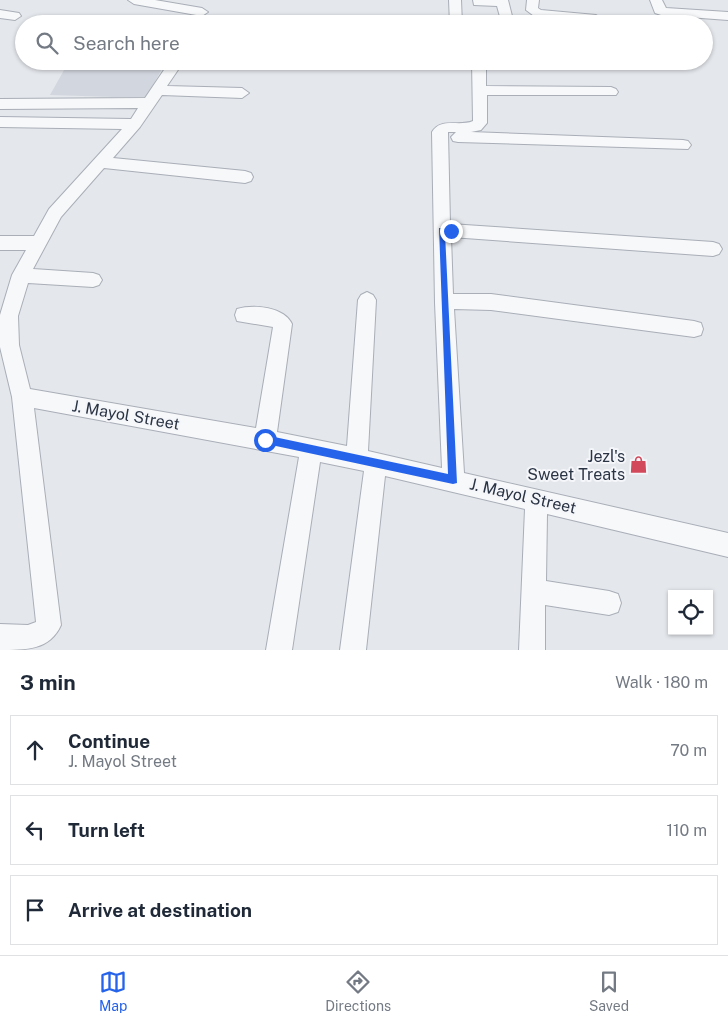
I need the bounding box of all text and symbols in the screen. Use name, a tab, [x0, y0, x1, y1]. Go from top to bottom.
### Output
search box	[15, 15, 713, 70]
icon: search	[33, 29, 61, 57]
text: Search here	[73, 32, 180, 54]
route end	[440, 220, 463, 243]
street label: J. Mayol Street	[71, 396, 181, 434]
route start	[254, 429, 277, 452]
place label: Jezl's Sweet Treats	[527, 447, 625, 484]
shop icon: Jezl's Sweet Treats	[629, 455, 649, 475]
street label: J. Mayol Street	[468, 474, 578, 518]
map controls	[668, 590, 713, 635]
button: locate	[668, 590, 713, 635]
text: 3 min	[20, 670, 76, 695]
text: Walk · 180 m	[615, 673, 708, 692]
text: Continue	[68, 730, 150, 752]
icon: ahead	[21, 736, 49, 764]
text: 70 m	[670, 741, 707, 760]
text: J. Mayol Street	[68, 752, 177, 771]
icon: left	[21, 816, 49, 844]
text: Turn left	[68, 819, 145, 841]
text: 110 m	[666, 821, 707, 840]
icon: arrive	[21, 896, 49, 924]
text: Arrive at destination	[68, 899, 252, 921]
tab: Map	[99, 968, 127, 1014]
tab: Directions	[325, 968, 391, 1014]
tab: Saved	[589, 968, 629, 1014]

